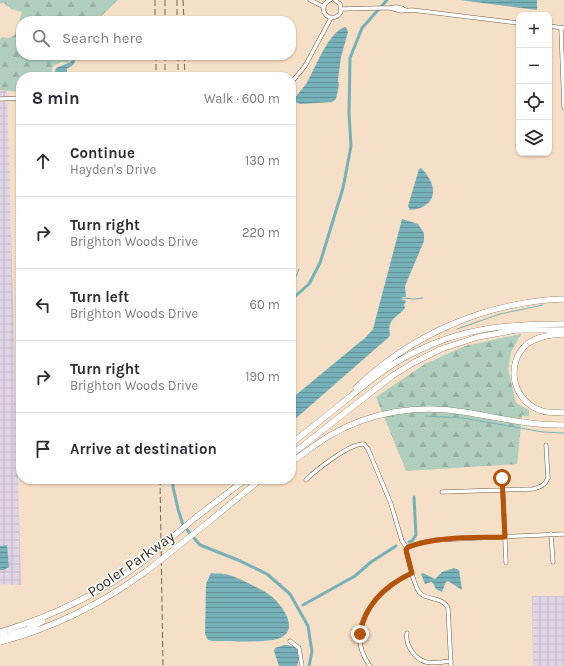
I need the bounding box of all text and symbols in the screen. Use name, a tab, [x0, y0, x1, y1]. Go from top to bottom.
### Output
map controls	[516, 12, 552, 156]
button: +	[516, 12, 552, 48]
search box	[16, 16, 296, 60]
icon: search	[30, 27, 52, 49]
text: Search here	[62, 29, 143, 47]
button: −	[516, 48, 552, 84]
button: locate	[516, 84, 552, 120]
text: 8 min	[32, 88, 80, 108]
text: Walk · 600 m	[204, 91, 280, 106]
button: layers	[516, 120, 552, 156]
text: Continue	[70, 144, 135, 162]
icon: ahead	[32, 150, 54, 172]
text: 130 m	[245, 153, 280, 168]
text: Hayden's Drive	[70, 162, 156, 177]
text: Turn right	[70, 216, 140, 234]
icon: right	[32, 222, 54, 244]
text: 220 m	[242, 225, 280, 240]
text: Brighton Woods Drive	[70, 234, 198, 249]
text: Turn left	[70, 288, 129, 306]
icon: left	[32, 294, 54, 316]
text: 60 m	[250, 297, 280, 312]
text: Brighton Woods Drive	[70, 306, 198, 321]
text: Turn right	[70, 360, 140, 378]
icon: right	[32, 366, 54, 388]
text: 190 m	[245, 369, 280, 384]
text: Brighton Woods Drive	[70, 378, 198, 393]
icon: arrive	[32, 438, 54, 460]
text: Arrive at destination	[70, 440, 217, 458]
route start	[493, 469, 511, 487]
street label: Pooler Parkway	[84, 527, 178, 601]
route end	[351, 625, 369, 643]

